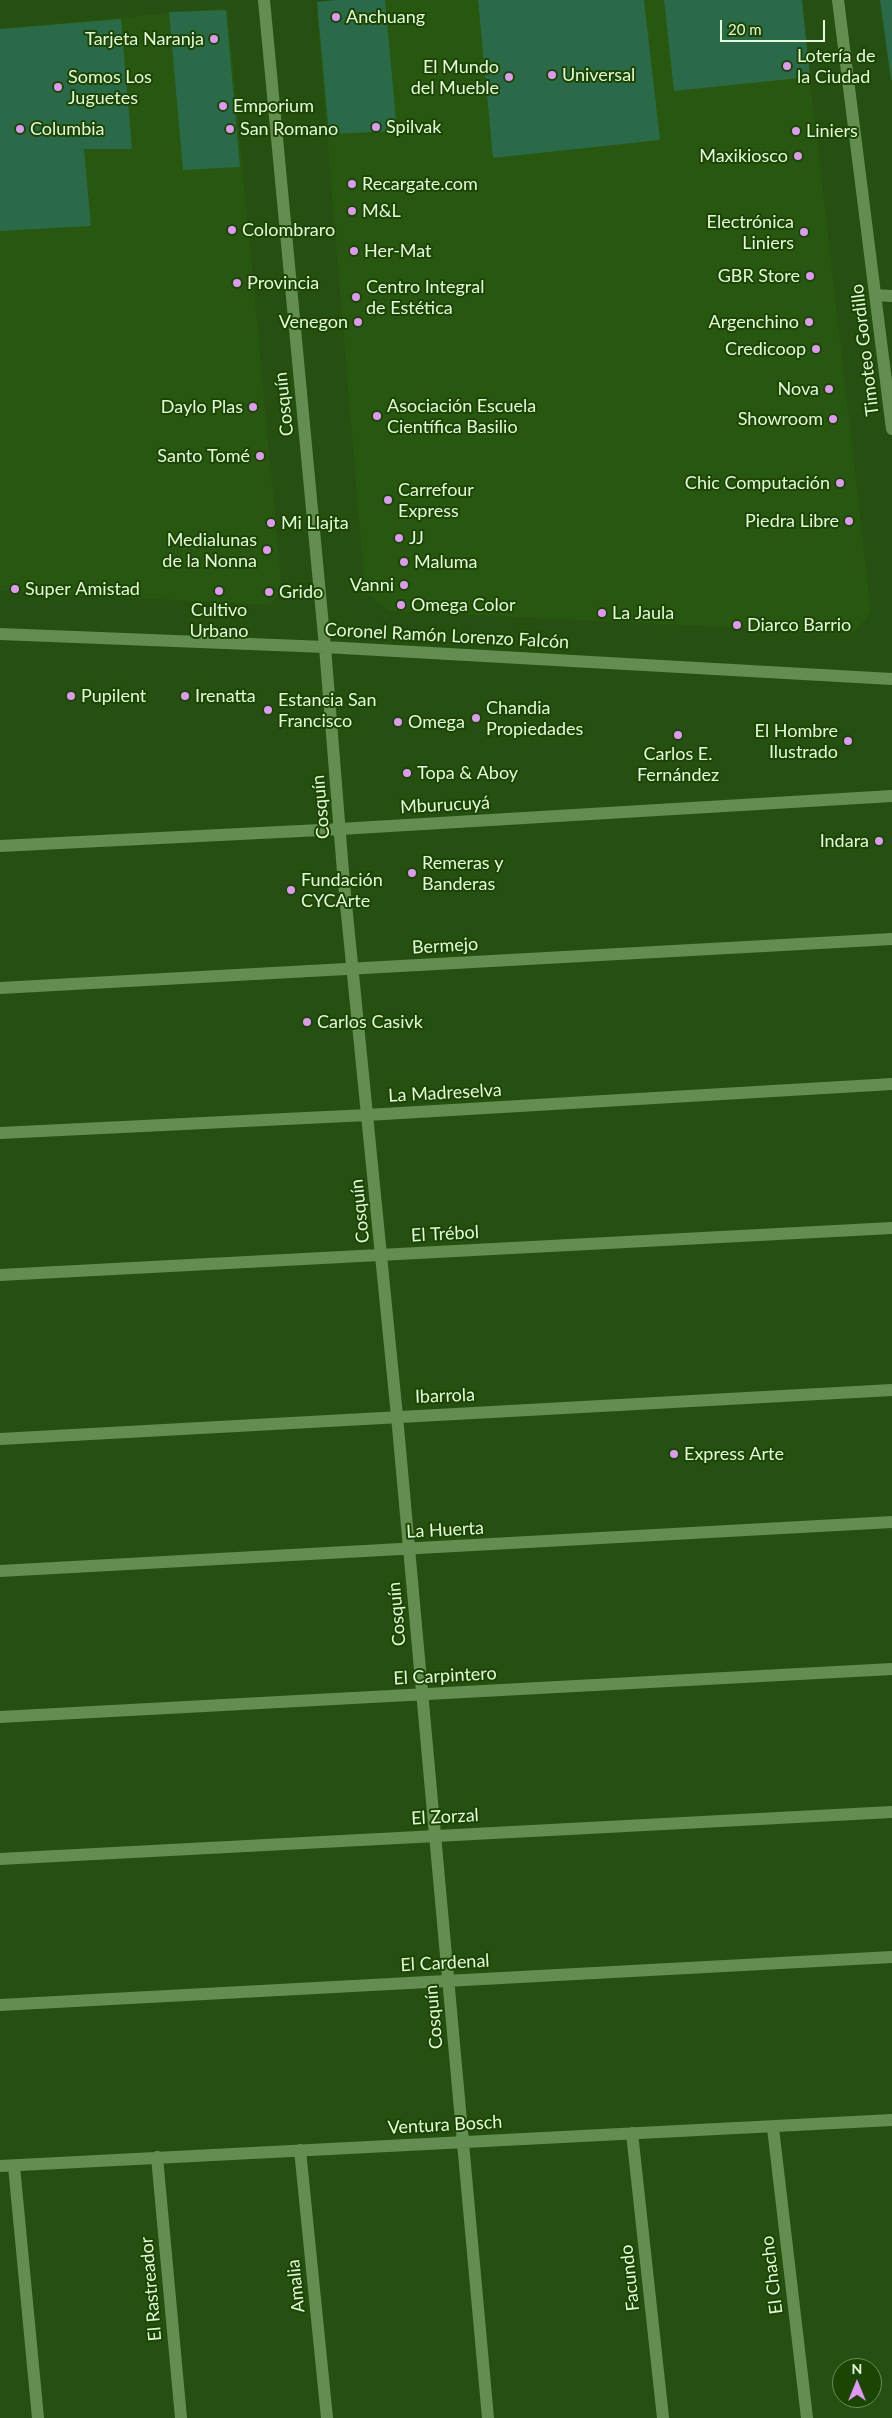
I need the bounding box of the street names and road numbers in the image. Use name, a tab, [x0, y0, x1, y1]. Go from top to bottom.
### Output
street label: Timoteo Gordillo	[846, 283, 884, 417]
street label: Cosquín	[270, 371, 298, 437]
street label: Coronel Ramón Lorenzo Falcón	[324, 619, 570, 653]
street label: Cosquín	[307, 774, 335, 840]
street label: Mburucuyá	[400, 792, 490, 818]
street label: Bermejo	[411, 933, 479, 959]
street label: La Madreselva	[388, 1079, 502, 1107]
street label: Cosquín	[346, 1178, 374, 1244]
street label: El Trébol	[410, 1221, 480, 1247]
street label: Ibarrola	[415, 1384, 475, 1408]
street label: La Huerta	[406, 1517, 484, 1543]
street label: Cosquín	[383, 1581, 411, 1647]
street label: El Carpintero	[393, 1663, 497, 1689]
street label: El Zorzal	[411, 1804, 479, 1830]
street label: El Cardenal	[400, 1950, 490, 1976]
street label: Cosquín	[420, 1984, 448, 2050]
street label: Ventura Bosch	[387, 2111, 503, 2139]
street label: El Chacho	[756, 2234, 788, 2316]
street label: El Rastreador	[136, 2236, 166, 2342]
street label: Facundo	[616, 2244, 644, 2312]
street label: Amalia	[282, 2258, 310, 2314]

